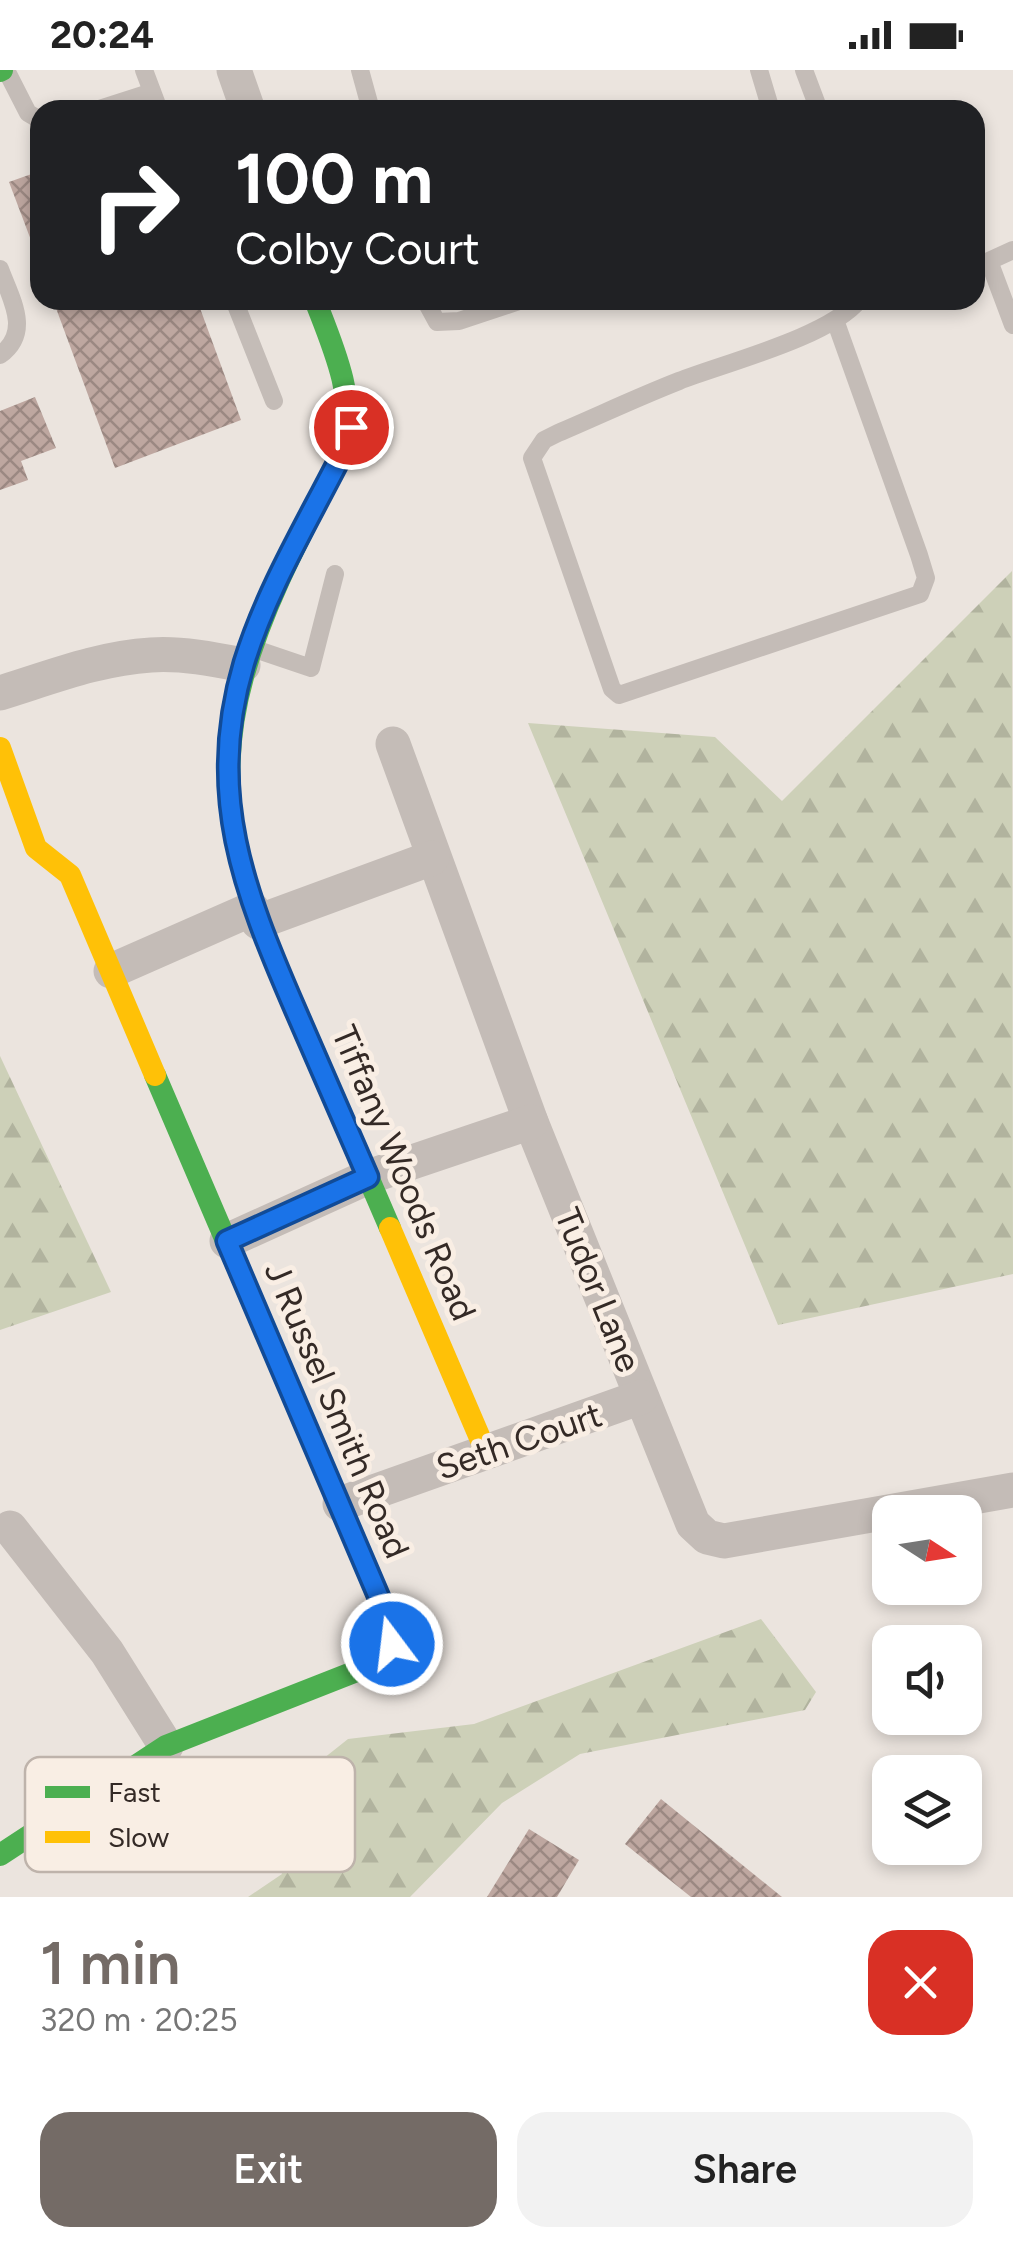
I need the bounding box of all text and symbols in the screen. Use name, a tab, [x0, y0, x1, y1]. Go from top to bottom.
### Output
text: 20:24	[50, 12, 154, 58]
text: 100 m	[235, 136, 433, 221]
icon: right	[70, 140, 200, 270]
text: Colby Court	[235, 221, 480, 275]
pin	[309, 385, 394, 470]
icon: arrive	[324, 400, 379, 455]
street label: Tiffany Woods Road	[323, 1019, 485, 1327]
street label: Tudor Lane	[546, 1202, 650, 1378]
street label: J Russel Smith Road	[256, 1256, 418, 1564]
street label: Seth Court	[431, 1393, 607, 1489]
north arrow	[872, 1495, 982, 1605]
map controls	[872, 1495, 982, 1865]
position arrow	[340, 1592, 444, 1696]
button: sound	[872, 1625, 982, 1735]
button: layers	[872, 1755, 982, 1865]
legend	[25, 1757, 355, 1872]
text: Fast	[108, 1775, 161, 1809]
text: Slow	[108, 1820, 169, 1854]
text: 1 min	[40, 1927, 180, 1999]
button: close	[868, 1930, 973, 2035]
text: 320 m · 20:25	[40, 2001, 238, 2039]
button: Exit	[40, 2112, 497, 2227]
button: Share	[517, 2112, 973, 2227]

